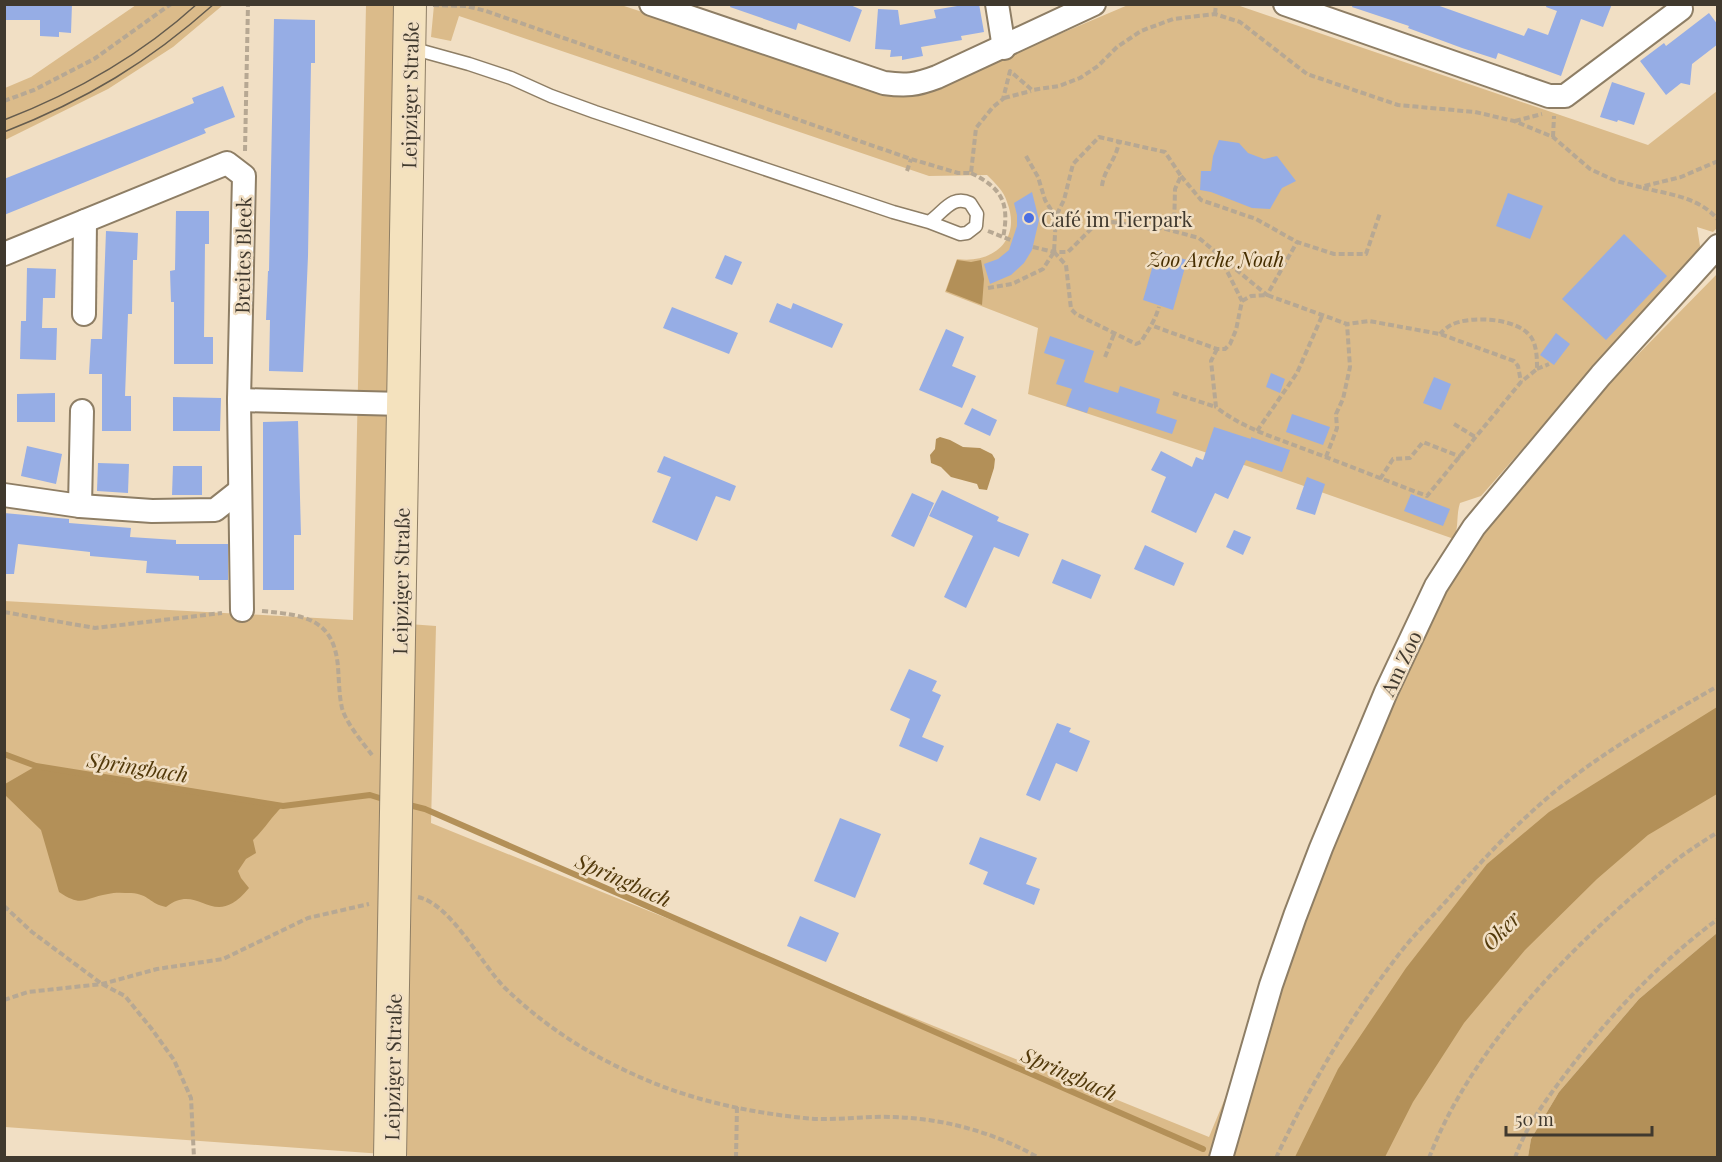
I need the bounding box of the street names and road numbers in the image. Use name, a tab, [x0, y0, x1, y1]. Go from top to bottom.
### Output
street label: Leipziger Straße	[394, 21, 424, 169]
street label: Breites Bleek	[227, 196, 257, 314]
street label: Leipziger Straße	[385, 507, 415, 655]
street label: Am Zoo	[1373, 626, 1427, 701]
street label: Leipziger Straße	[377, 993, 407, 1141]

